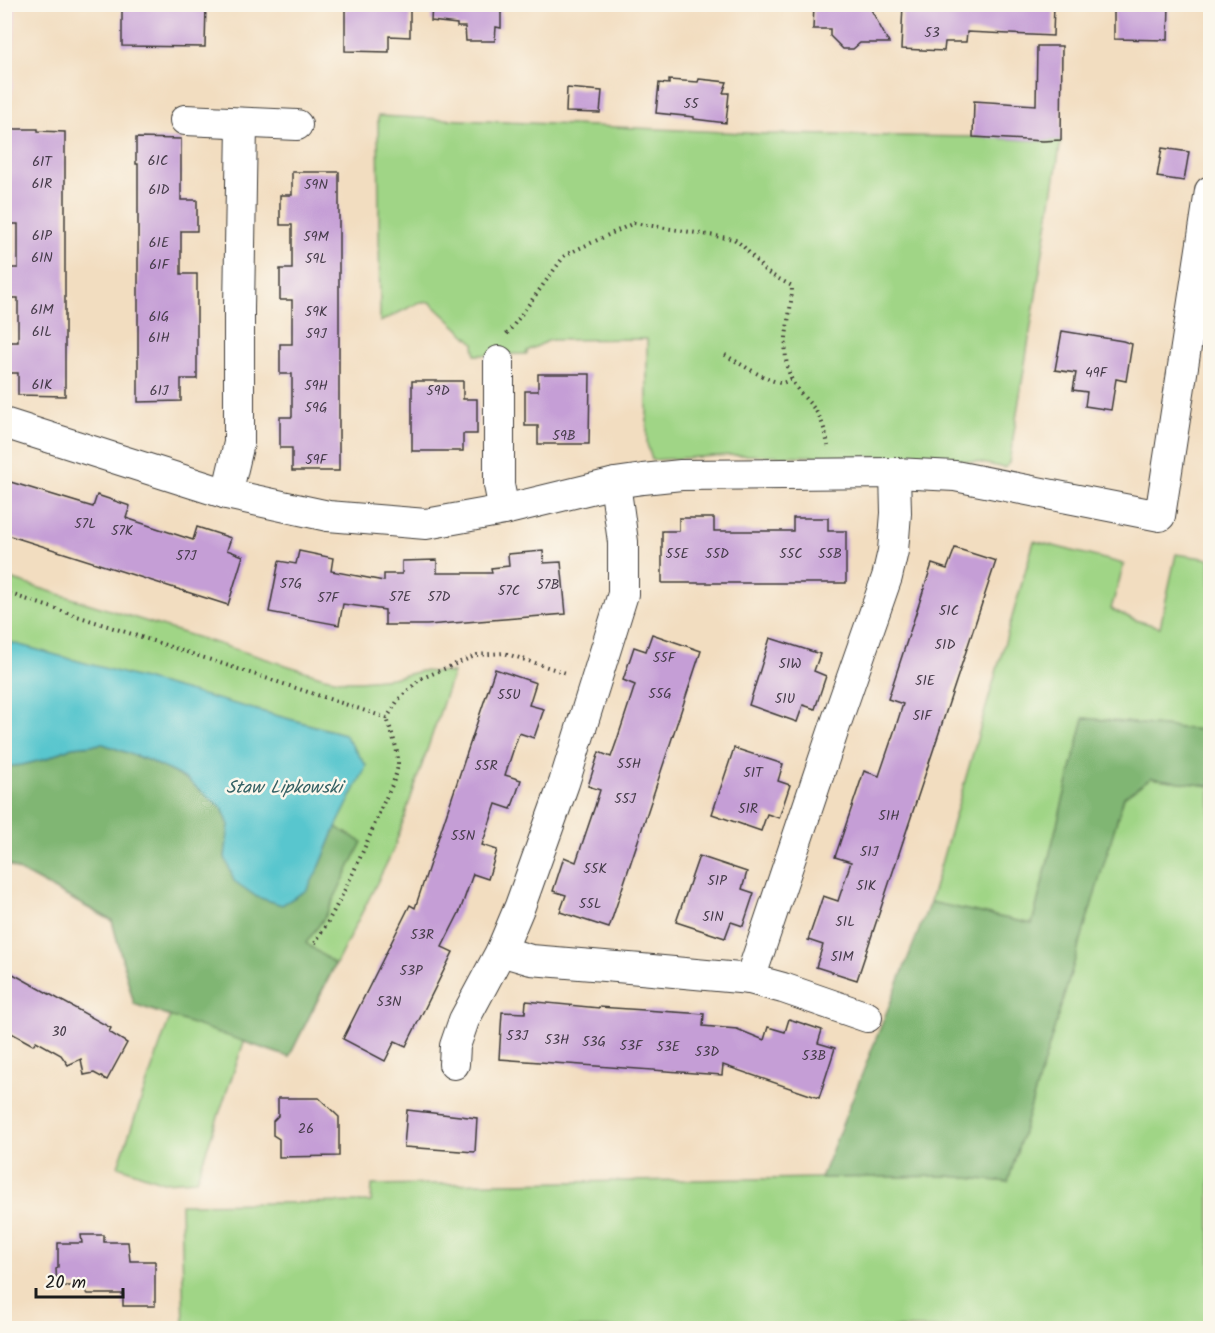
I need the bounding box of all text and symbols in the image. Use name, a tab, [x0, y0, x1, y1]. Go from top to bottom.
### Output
house number: 53	[924, 22, 940, 44]
house number: 55	[683, 93, 700, 115]
house number: 61C	[148, 150, 168, 172]
house number: 61T	[32, 151, 53, 173]
house number: 61R	[32, 173, 52, 195]
house number: 59N	[304, 174, 328, 196]
house number: 61D	[148, 179, 170, 201]
house number: 61P	[32, 225, 52, 247]
house number: 59M	[303, 226, 329, 248]
house number: 61E	[149, 232, 170, 254]
house number: 61N	[31, 247, 53, 269]
house number: 59L	[305, 248, 327, 270]
house number: 61F	[149, 254, 170, 276]
house number: 61M	[30, 299, 54, 321]
house number: 59K	[305, 301, 328, 323]
house number: 61G	[149, 306, 169, 328]
house number: 61L	[32, 321, 52, 343]
house number: 59J	[306, 323, 327, 345]
house number: 61H	[148, 327, 170, 349]
house number: 49F	[1085, 362, 1109, 384]
house number: 61K	[32, 374, 53, 396]
house number: 59H	[304, 375, 328, 397]
house number: 61J	[150, 380, 169, 402]
house number: 59D	[426, 380, 450, 402]
house number: 59G	[305, 397, 327, 419]
house number: 59B	[552, 425, 576, 447]
house number: 59F	[305, 449, 329, 471]
house number: 57L	[74, 513, 96, 535]
house number: 57K	[111, 520, 134, 542]
house number: 55E	[665, 543, 689, 565]
house number: 55D	[705, 543, 729, 565]
house number: 55C	[779, 543, 803, 565]
house number: 55B	[818, 543, 842, 565]
house number: 57J	[176, 545, 197, 567]
house number: 57G	[280, 573, 302, 595]
house number: 57B	[537, 574, 560, 596]
house number: 57C	[498, 580, 520, 602]
house number: 57E	[389, 586, 412, 608]
house number: 57D	[427, 586, 451, 608]
house number: 57F	[317, 587, 340, 609]
house number: 51C	[939, 600, 959, 622]
house number: 51D	[935, 634, 955, 656]
house number: 55F	[653, 647, 677, 669]
house number: 51W	[779, 653, 801, 675]
house number: 51E	[915, 670, 936, 692]
house number: 55G	[648, 683, 672, 705]
house number: 55U	[497, 684, 521, 706]
house number: 51U	[775, 688, 795, 710]
house number: 51F	[912, 705, 933, 727]
house number: 55H	[617, 753, 641, 775]
house number: 55R	[474, 755, 498, 777]
house number: 51T	[743, 762, 764, 784]
water label: Staw Lipkowski	[226, 774, 346, 803]
house number: 55J	[614, 788, 636, 810]
house number: 51R	[738, 798, 758, 820]
house number: 51H	[878, 805, 900, 827]
house number: 55N	[451, 825, 476, 847]
house number: 51J	[860, 841, 879, 863]
house number: 55K	[583, 858, 607, 880]
house number: 51P	[707, 870, 727, 892]
house number: 51K	[856, 875, 877, 897]
house number: 55L	[579, 893, 601, 915]
house number: 51N	[702, 906, 724, 928]
house number: 51L	[835, 911, 855, 933]
house number: 53R	[410, 924, 434, 946]
house number: 51M	[831, 946, 853, 968]
house number: 53P	[399, 960, 423, 982]
house number: 53N	[377, 991, 402, 1013]
house number: 30	[52, 1021, 67, 1043]
house number: 53J	[506, 1025, 528, 1047]
house number: 53H	[545, 1029, 569, 1051]
house number: 53G	[582, 1031, 606, 1053]
house number: 53F	[620, 1035, 644, 1057]
house number: 53E	[656, 1036, 681, 1058]
house number: 53D	[695, 1041, 719, 1063]
house number: 53B	[802, 1045, 826, 1067]
house number: 26	[298, 1118, 314, 1140]
scale bar	[36, 1261, 123, 1299]
text: 20 m	[45, 1269, 86, 1298]

